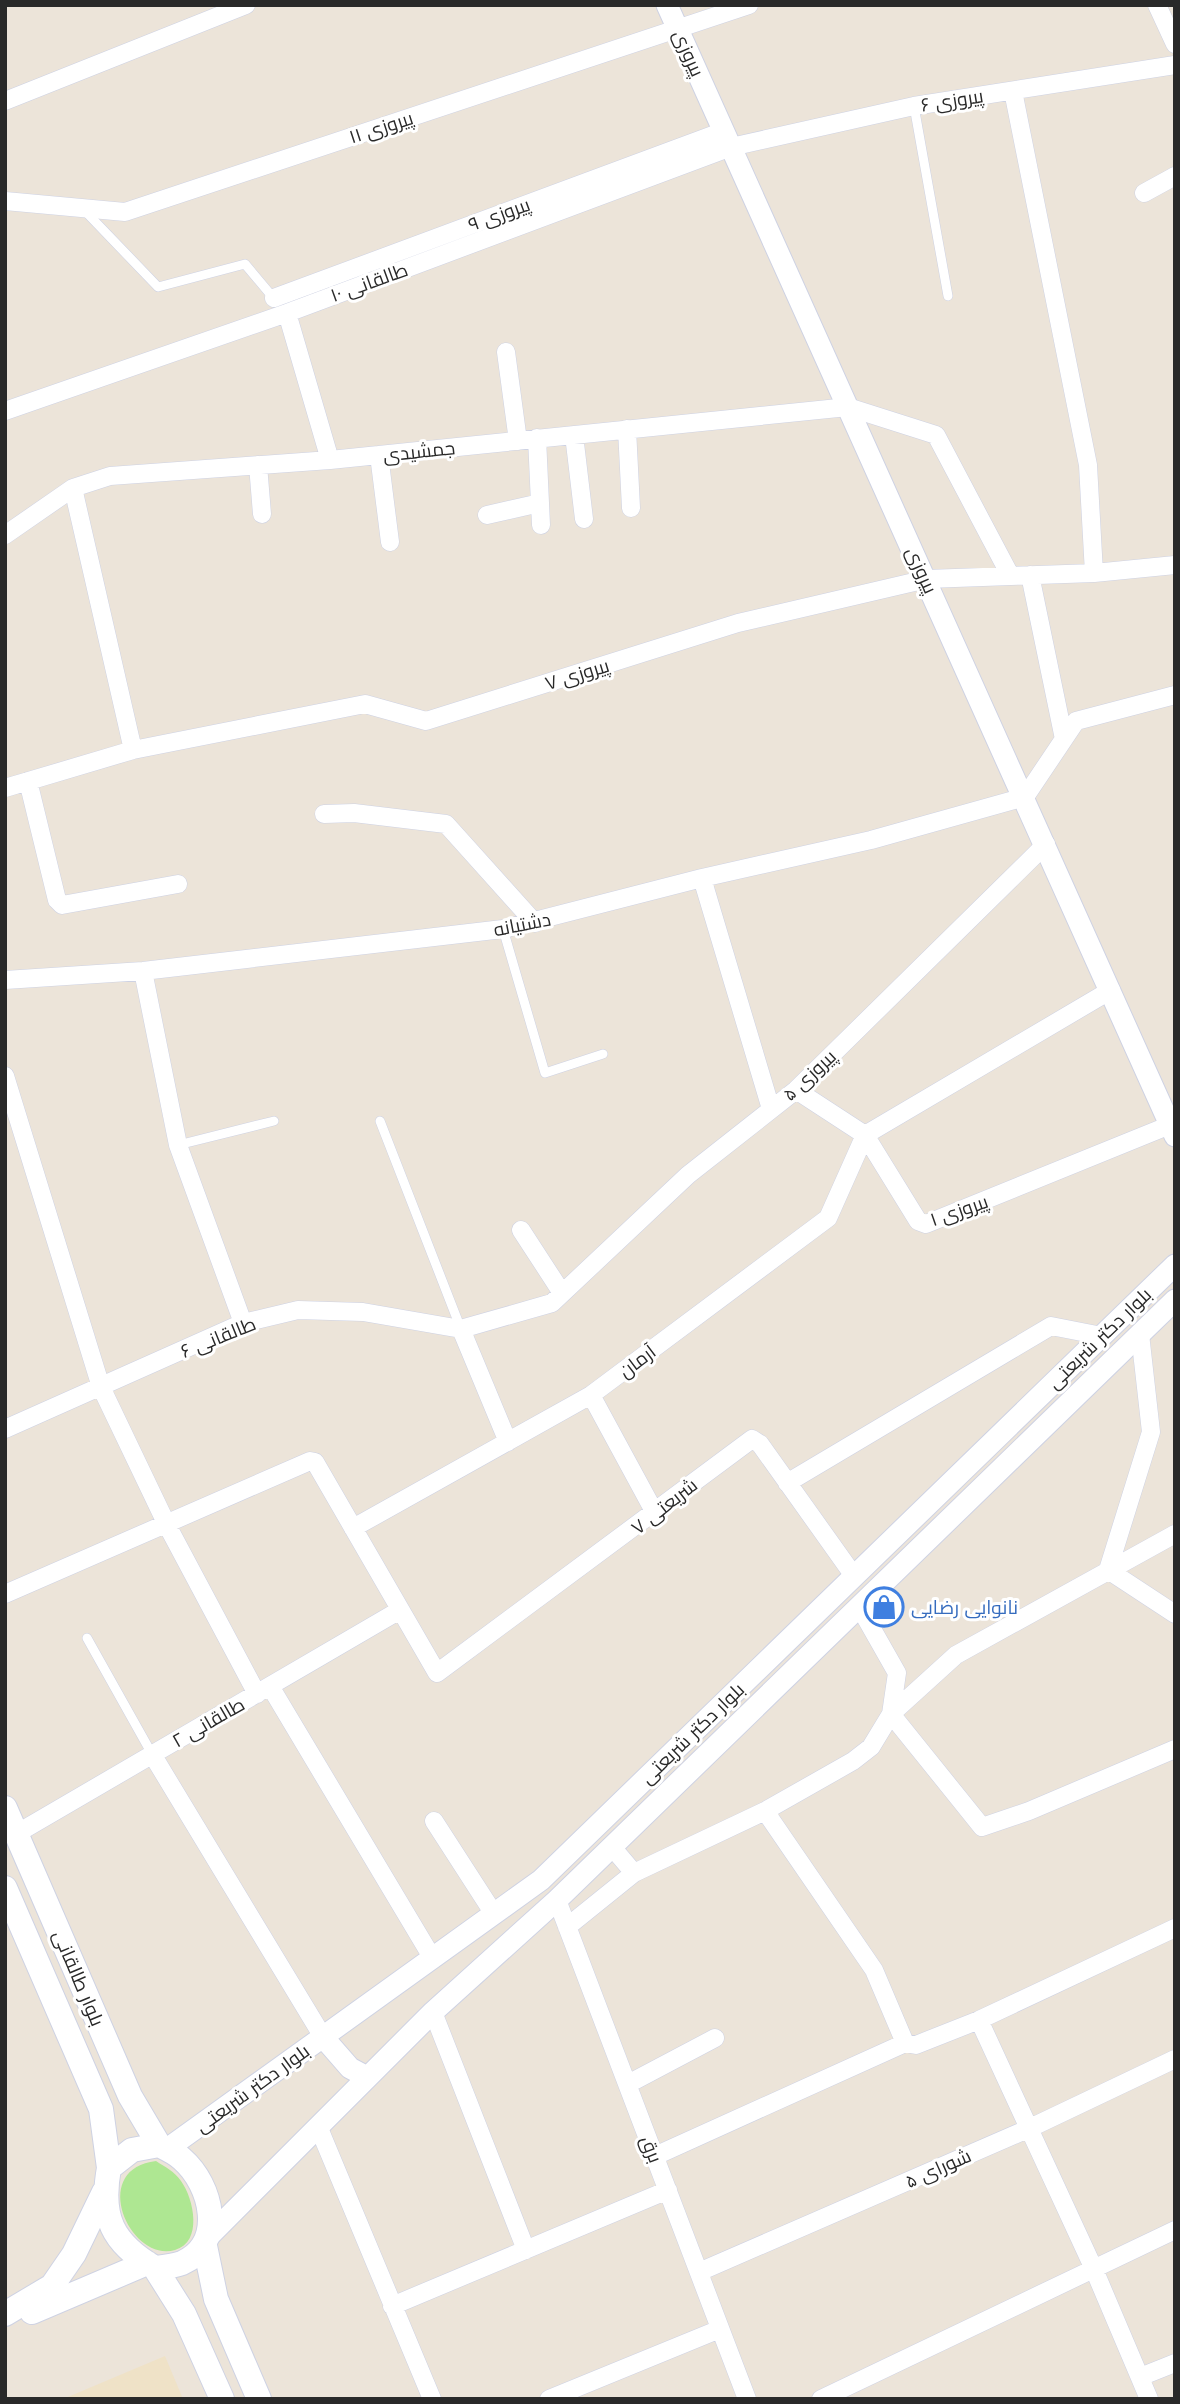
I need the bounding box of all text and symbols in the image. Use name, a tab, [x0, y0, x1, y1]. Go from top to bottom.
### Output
street label: پیروزی	[667, 26, 709, 81]
street label: پیروزی ۶	[919, 84, 985, 118]
street label: پیروزی ۱۱	[346, 106, 416, 150]
street label: پیروزی ۹	[465, 193, 534, 237]
street label: طالقانی ۱۰	[327, 258, 411, 307]
street label: جمشیدی	[382, 436, 456, 467]
street label: پیروزی	[900, 543, 942, 598]
street label: پیروزی ۷	[542, 654, 612, 696]
street label: دشتیانه	[492, 908, 553, 941]
street label: پیروزی ۵	[778, 1045, 841, 1106]
street label: پیروزی ۱	[927, 1190, 992, 1232]
street label: بلوار دکتر شریعتی	[1043, 1283, 1156, 1394]
street label: طالقانی ۶	[177, 1312, 259, 1363]
street label: آرمان	[614, 1340, 660, 1383]
street label: شریعتی ۷	[627, 1473, 702, 1539]
shop icon: نانوایی رضایی	[863, 1586, 905, 1628]
place label: نانوایی رضایی	[911, 1596, 1018, 1619]
street label: بلوار دکتر شریعتی	[636, 1678, 749, 1789]
street label: طالقانی ۲	[168, 1692, 249, 1752]
street label: بلوار طالقانی	[48, 1927, 109, 2030]
street label: بلوار دکتر شریعتی	[191, 2039, 314, 2138]
street label: برق	[635, 2132, 667, 2166]
street label: شورای ۵	[902, 2144, 975, 2193]

